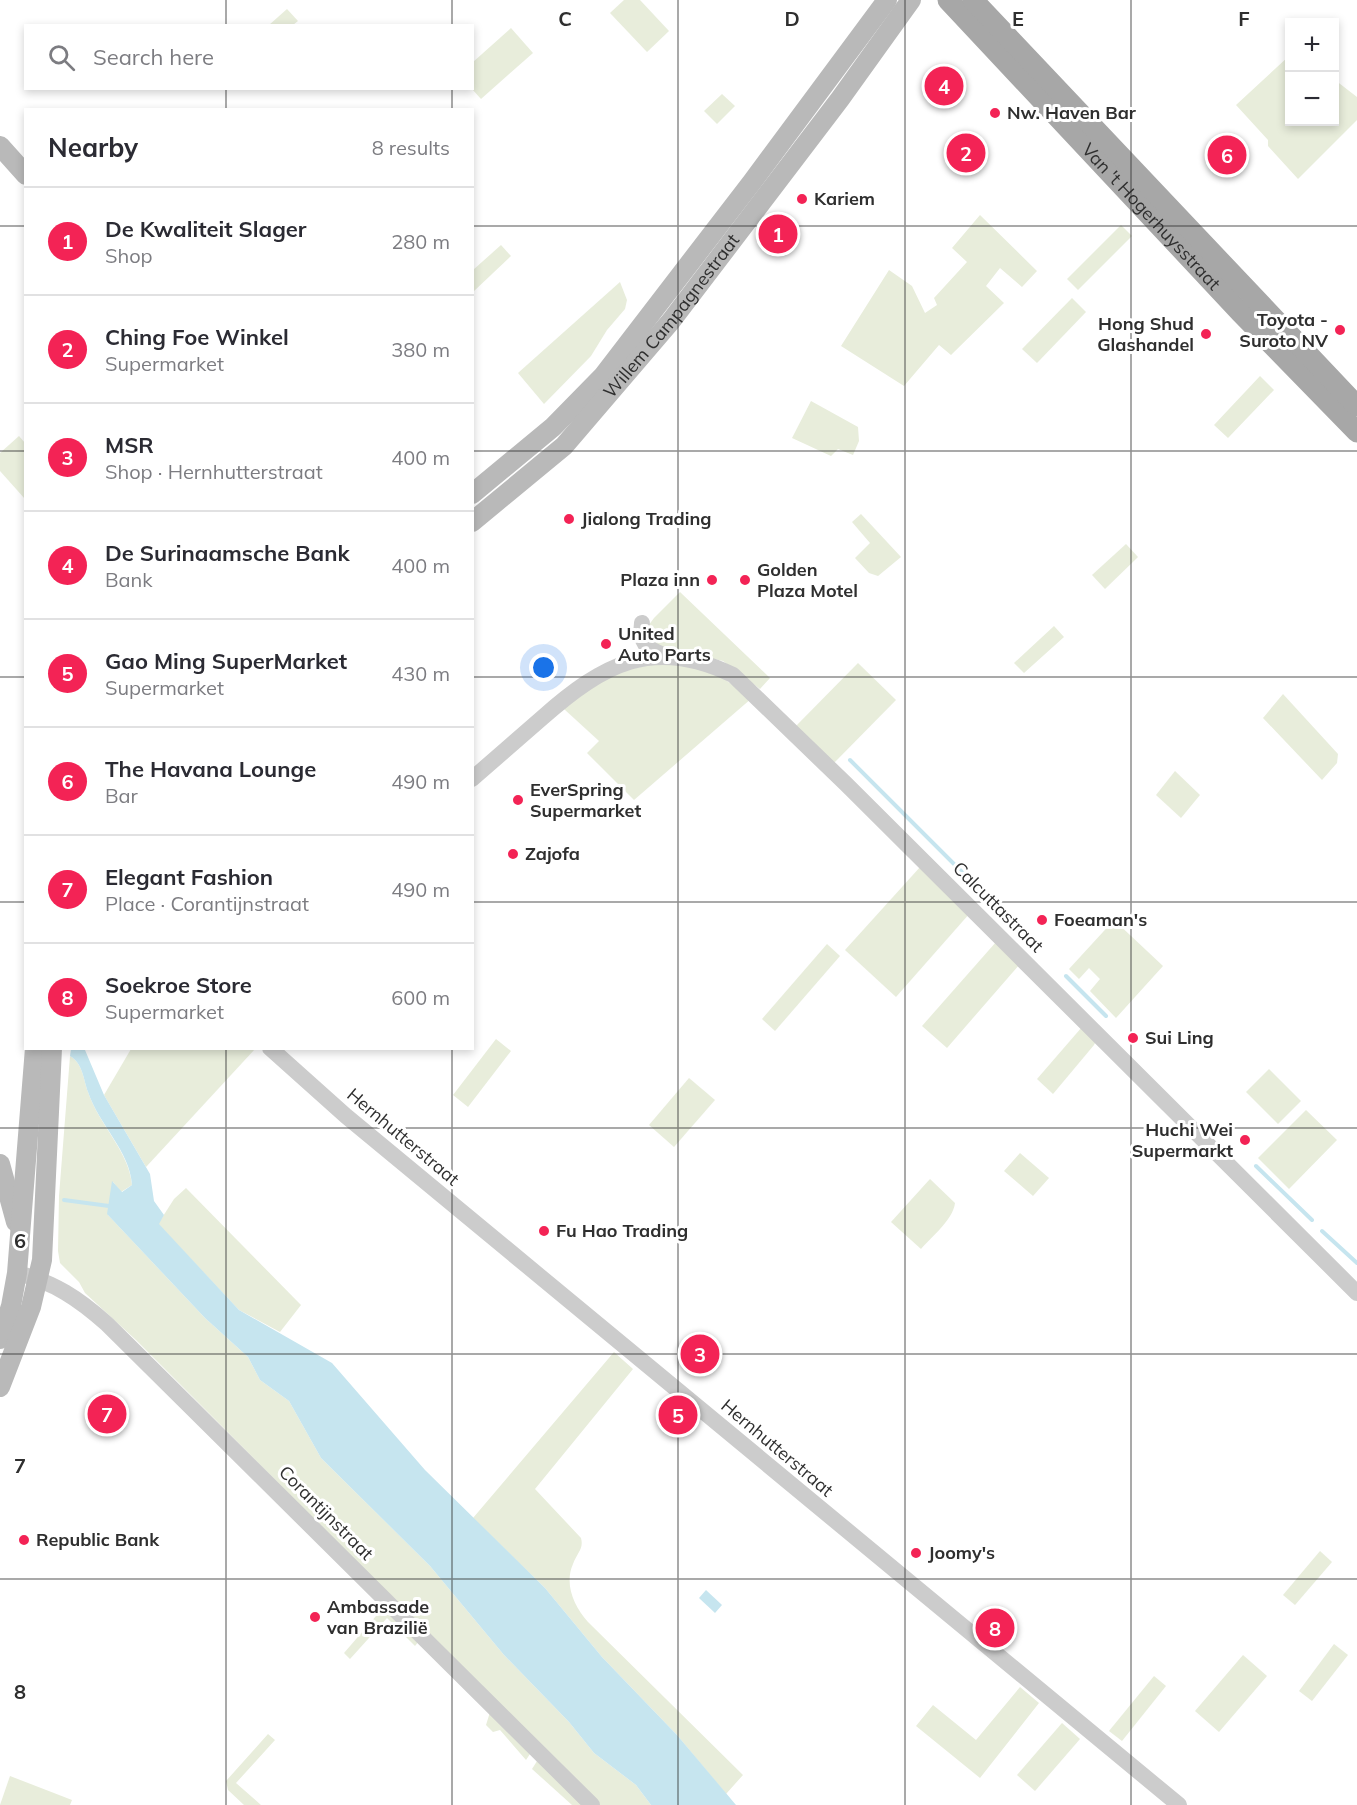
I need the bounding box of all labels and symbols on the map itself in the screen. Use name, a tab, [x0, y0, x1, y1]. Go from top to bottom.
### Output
text: C	[558, 6, 572, 31]
text: D	[784, 6, 800, 31]
text: E	[1012, 6, 1024, 31]
text: F	[1238, 6, 1250, 31]
pin: 4	[924, 64, 964, 109]
place label: Nw. Haven Bar	[1007, 101, 1137, 124]
marker: Nw. Haven Bar	[988, 106, 1002, 120]
pin: 2	[946, 130, 986, 176]
pin: 6	[1208, 132, 1246, 178]
street label: Van 't Hogerhuysstraat	[1077, 138, 1226, 295]
place label: Kariem	[814, 187, 875, 210]
marker: Kariem	[795, 192, 809, 206]
pin: 1	[758, 212, 798, 256]
street label: Willem Campagnestraat	[598, 229, 744, 403]
place label: Toyota - Suroto NV	[1239, 308, 1329, 352]
place label: Hong Shud Glashandel	[1097, 312, 1194, 356]
marker: Toyota - Suroto NV	[1333, 323, 1347, 337]
marker: Hong Shud Glashandel	[1199, 327, 1213, 341]
place label: Jialong Trading	[581, 507, 712, 530]
marker: Jialong Trading	[562, 512, 576, 526]
place label: Golden Plaza Motel	[757, 558, 858, 602]
place label: Plaza inn	[620, 568, 700, 591]
marker: Plaza inn	[705, 573, 719, 587]
marker: Golden Plaza Motel	[738, 573, 752, 587]
place label: United Auto Parts	[618, 622, 711, 666]
marker: United Auto Parts	[599, 637, 613, 651]
your location	[529, 653, 558, 682]
place label: EverSpring Supermarket	[530, 778, 641, 822]
marker: EverSpring Supermarket	[511, 793, 525, 807]
place label: Zajofa	[525, 842, 580, 865]
marker: Zajofa	[506, 847, 520, 861]
street label: Calcuttastraat	[948, 856, 1049, 957]
place label: Foeaman's	[1054, 908, 1147, 931]
marker: Foeaman's	[1035, 913, 1049, 927]
place label: Sui Ling	[1145, 1026, 1214, 1049]
marker: Sui Ling	[1126, 1031, 1140, 1045]
street label: Hernhutterstraat	[342, 1083, 464, 1190]
place label: Huchi Wei Supermarkt	[1132, 1118, 1233, 1162]
marker: Huchi Wei Supermarkt	[1238, 1133, 1252, 1147]
place label: Fu Hao Trading	[556, 1219, 688, 1242]
marker: Fu Hao Trading	[537, 1224, 551, 1238]
text: 6	[14, 1228, 26, 1253]
pin: 3	[680, 1332, 720, 1376]
pin: 7	[88, 1392, 126, 1436]
pin: 5	[658, 1392, 698, 1438]
street label: Hernhutterstraat	[716, 1394, 838, 1501]
text: 7	[14, 1453, 26, 1478]
street label: Corantijnstraat	[274, 1460, 379, 1565]
place label: Republic Bank	[36, 1528, 160, 1551]
marker: Republic Bank	[17, 1533, 31, 1547]
place label: Joomy's	[928, 1541, 995, 1564]
marker: Joomy's	[909, 1546, 923, 1560]
place label: Ambassade van Brazilië	[326, 1595, 429, 1639]
pin: 8	[976, 1606, 1014, 1650]
marker: Ambassade van Brazilië	[308, 1610, 322, 1624]
text: 8	[14, 1679, 26, 1704]

